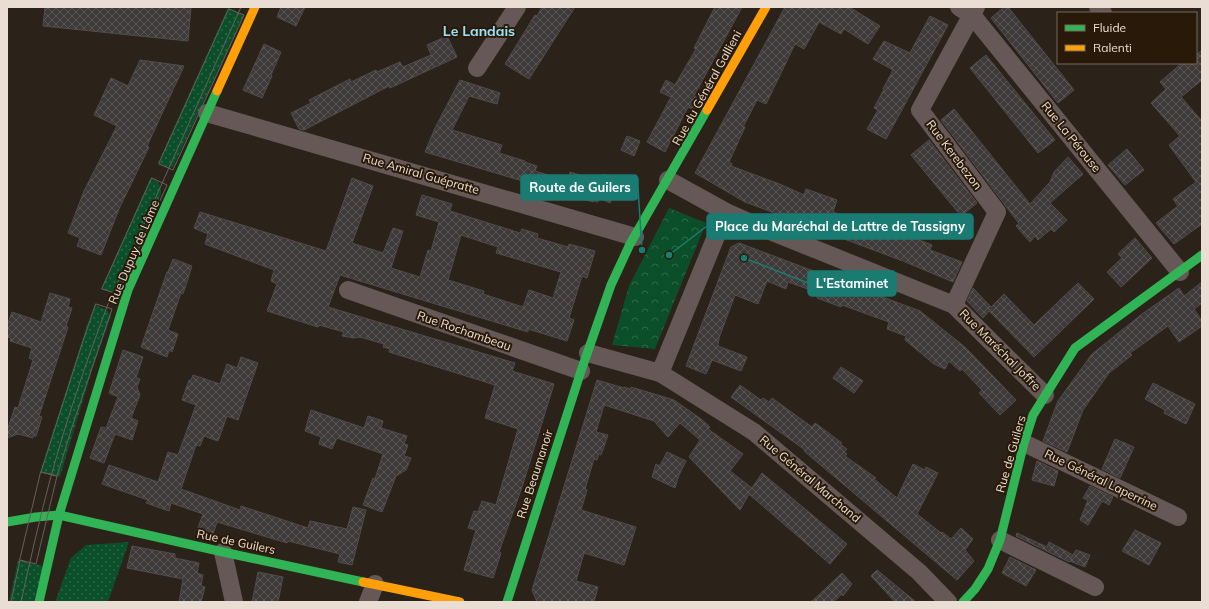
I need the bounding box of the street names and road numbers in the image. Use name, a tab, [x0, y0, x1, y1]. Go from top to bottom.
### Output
street label: Rue du Général Gallieni	[669, 27, 745, 148]
street label: Rue La Pérouse	[1038, 98, 1104, 175]
street label: Rue Kerebezon	[923, 117, 985, 193]
street label: Rue Amiral Guépratte	[361, 150, 481, 197]
street label: Rue Dupuy de Lôme	[105, 197, 162, 306]
street label: Rue Maréchal Joffre	[957, 306, 1044, 393]
street label: Rue Rochambeau	[415, 307, 513, 354]
street label: Rue de Guilers	[992, 413, 1029, 494]
street label: Rue Beaumanoir	[513, 427, 556, 520]
street label: Rue Général Marchand	[757, 432, 864, 525]
street label: Rue Général Laperrine	[1042, 446, 1160, 513]
street label: Rue de Guilers	[195, 526, 277, 557]

